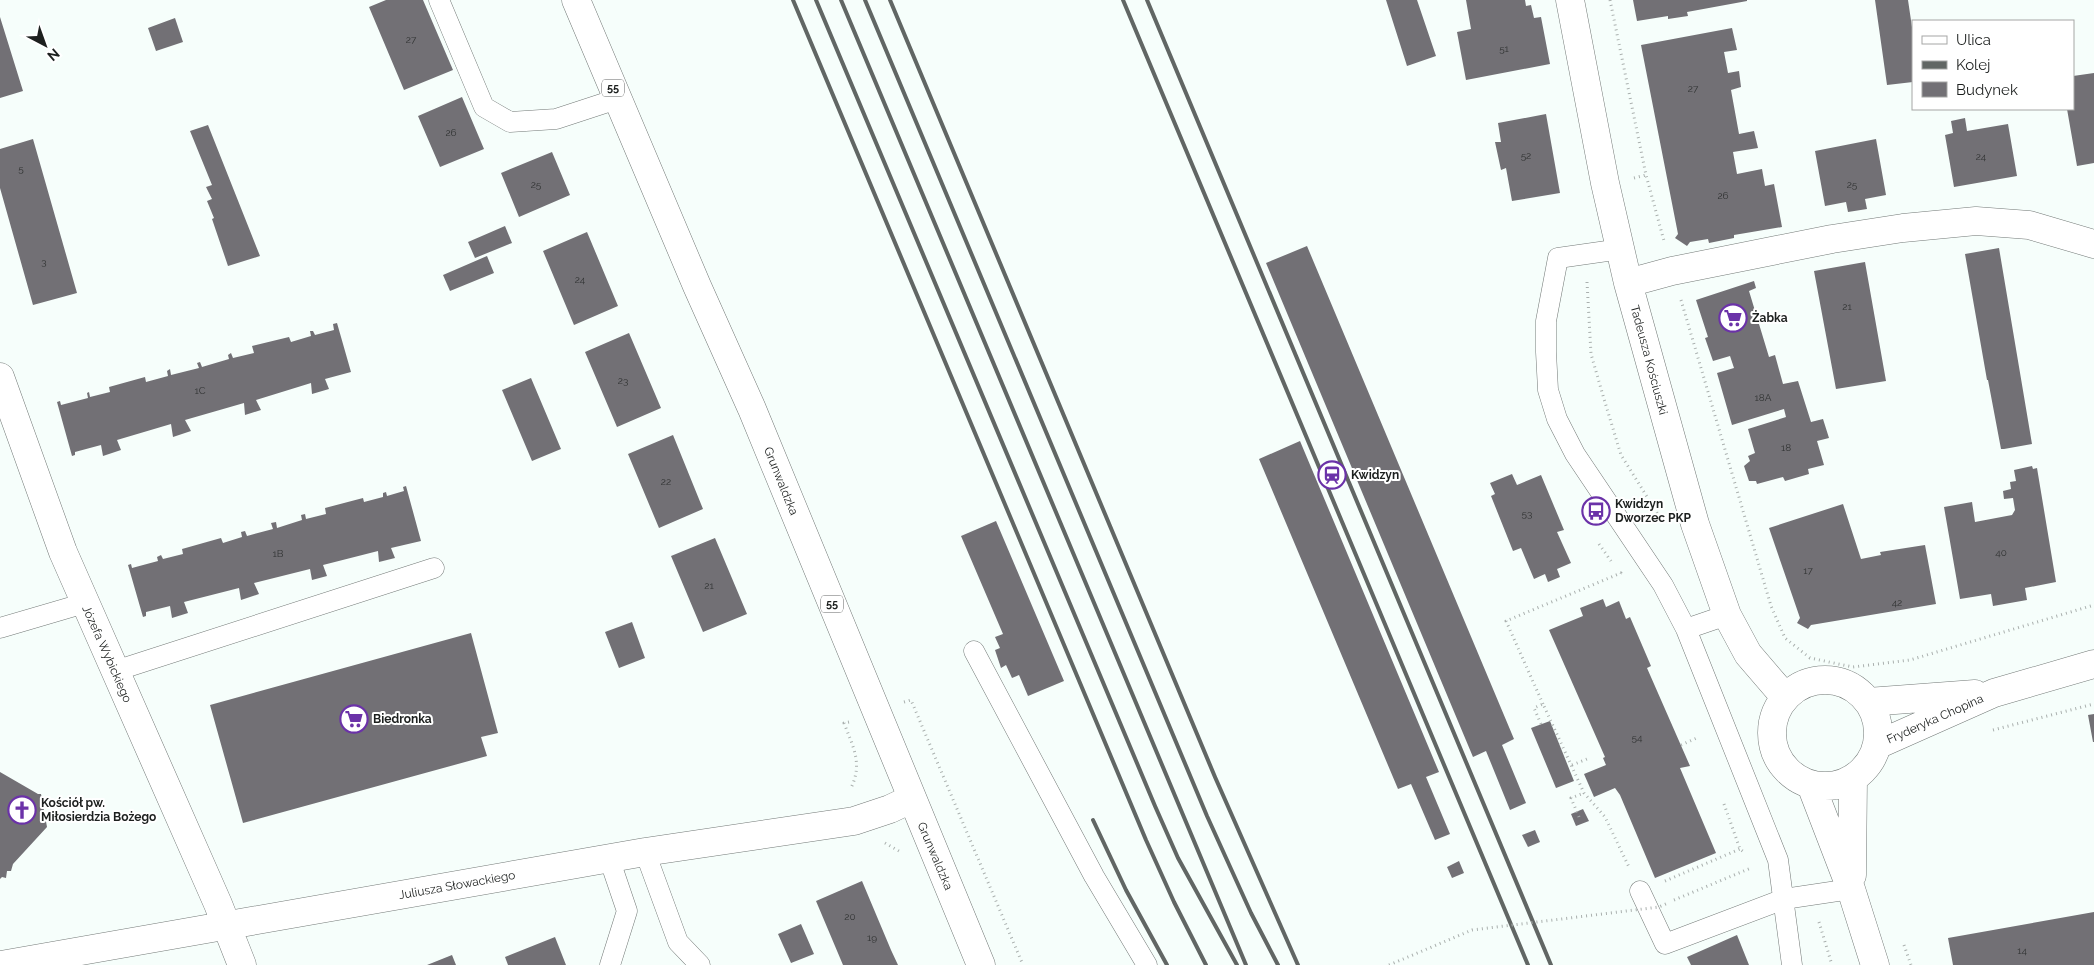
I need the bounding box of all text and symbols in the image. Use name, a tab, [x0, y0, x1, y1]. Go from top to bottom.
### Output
north arrow	[20, 20, 70, 70]
legend	[1912, 20, 2074, 110]
text: Ulica	[1956, 31, 1991, 49]
house number: 27	[406, 34, 417, 45]
house number: 51	[1499, 43, 1510, 54]
text: N	[44, 45, 63, 64]
text: Kolej	[1956, 56, 1990, 74]
road number: 55	[602, 80, 624, 96]
text: Budynek	[1956, 81, 2018, 99]
house number: 27	[1688, 83, 1699, 94]
house number: 26	[445, 127, 457, 138]
house number: 52	[1521, 150, 1531, 161]
house number: 24	[1976, 151, 1987, 162]
house number: 5	[18, 163, 24, 174]
house number: 25	[531, 179, 542, 190]
house number: 25	[1847, 179, 1858, 190]
house number: 26	[1717, 190, 1729, 201]
house number: 3	[41, 256, 47, 267]
house number: 24	[575, 274, 586, 285]
house number: 21	[1842, 301, 1852, 312]
supermarket icon: Żabka	[1718, 303, 1748, 333]
street label: Tadeusza Kościuszki	[1628, 304, 1670, 416]
place label: Żabka	[1752, 310, 1788, 325]
house number: 23	[618, 375, 628, 386]
house number: 1C	[194, 385, 206, 396]
house number: 18A	[1755, 392, 1772, 403]
house number: 18	[1781, 442, 1791, 453]
street label: Grunwaldzka	[761, 445, 801, 517]
station icon: Kwidzyn	[1317, 460, 1347, 490]
place label: Kwidzyn	[1351, 468, 1399, 482]
house number: 22	[661, 476, 671, 487]
bus stop icon: Kwidzyn Dworzec PKP	[1581, 496, 1611, 526]
place label: Kwidzyn Dworzec PKP	[1615, 497, 1692, 525]
house number: 53	[1522, 508, 1532, 519]
house number: 40	[1995, 547, 2007, 558]
house number: 1B	[273, 548, 284, 559]
house number: 17	[1803, 565, 1813, 576]
house number: 21	[704, 580, 714, 591]
road number: 55	[821, 596, 843, 612]
house number: 42	[1892, 597, 1902, 608]
street label: Józefa Wybickiego	[79, 603, 135, 705]
street label: Fryderyka Chopina	[1885, 691, 1985, 747]
supermarket icon: Biedronka	[339, 704, 369, 734]
place label: Biedronka	[373, 712, 432, 726]
house number: 54	[1632, 732, 1643, 743]
church icon: Kościół pw. Miłosierdzia Bożego	[7, 795, 37, 825]
place label: Kościół pw. Miłosierdzia Bożego	[41, 796, 156, 824]
street label: Grunwaldzka	[914, 820, 956, 892]
street label: Juliusza Słowackiego	[398, 868, 516, 902]
house number: 20	[844, 911, 856, 922]
house number: 19	[867, 932, 877, 943]
house number: 14	[2017, 945, 2027, 956]

